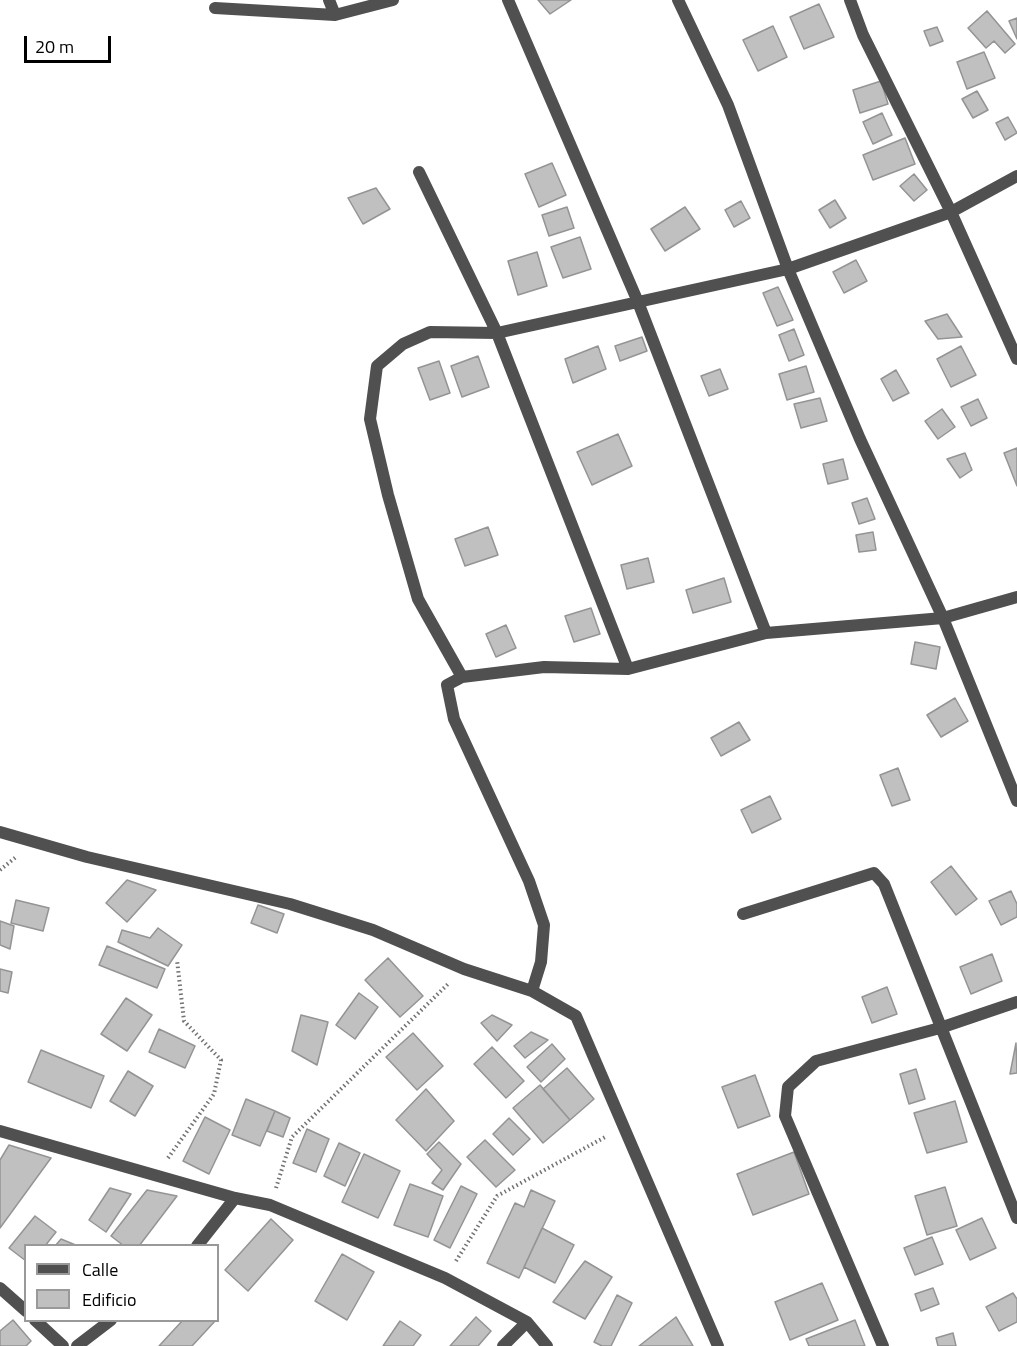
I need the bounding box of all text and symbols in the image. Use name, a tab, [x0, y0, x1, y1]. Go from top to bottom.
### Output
scale bar	[27, 24, 114, 62]
text: 20 m	[35, 33, 74, 60]
legend	[24, 1244, 219, 1322]
text: Calle	[82, 1256, 118, 1283]
text: Edificio	[82, 1286, 136, 1313]

